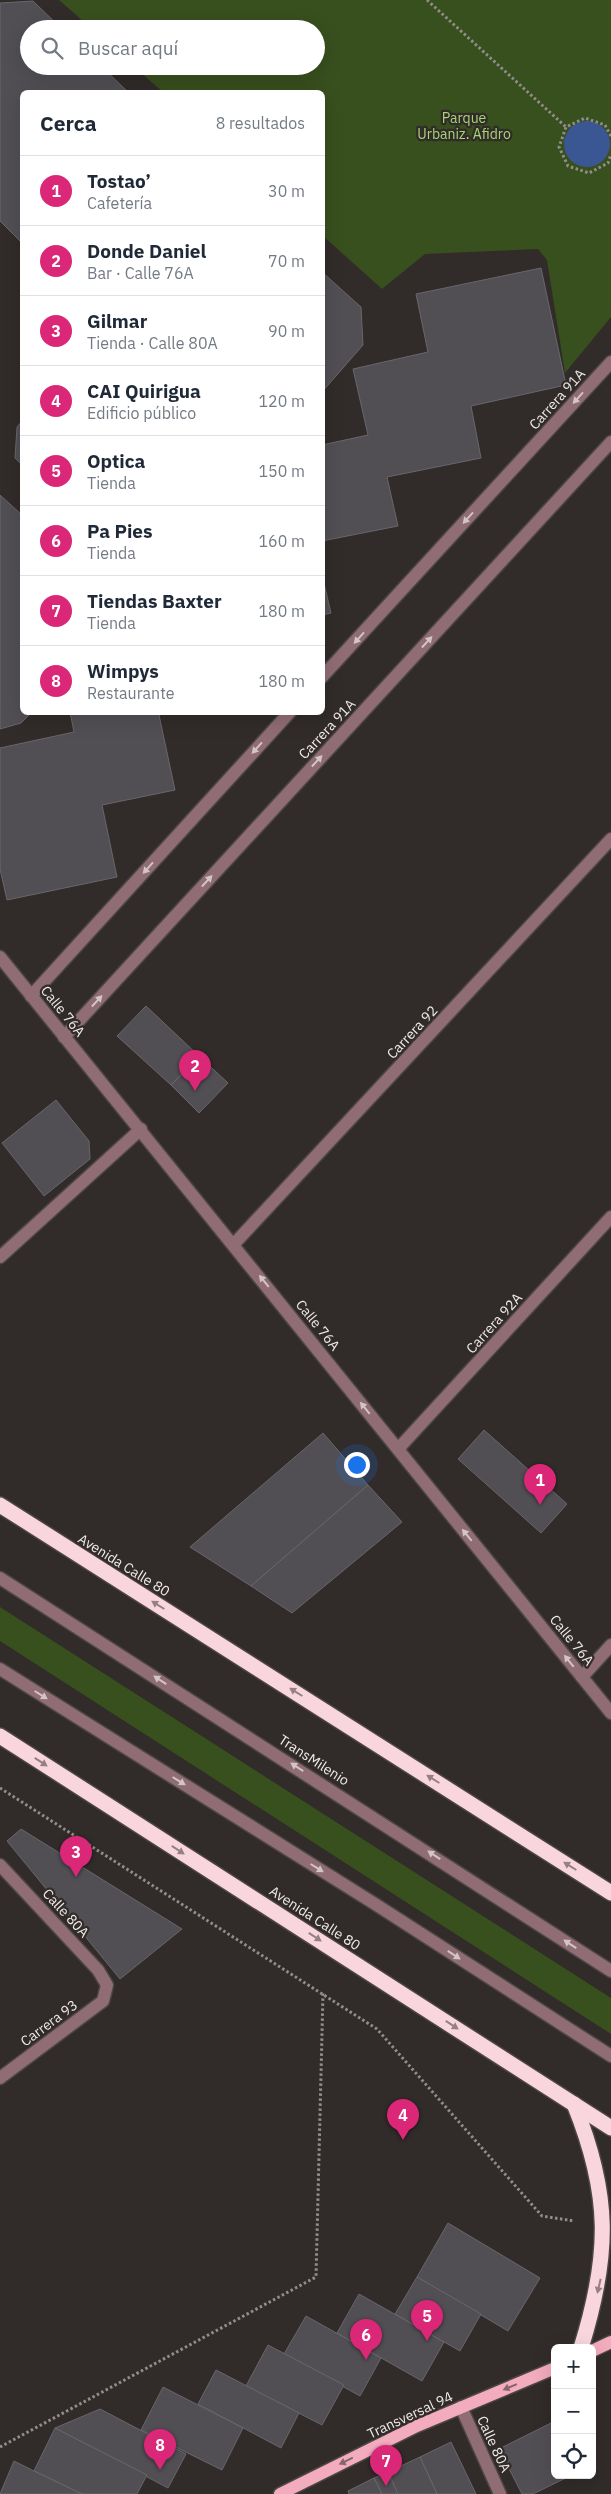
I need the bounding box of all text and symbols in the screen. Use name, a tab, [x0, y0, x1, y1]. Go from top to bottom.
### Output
search box	[20, 20, 325, 75]
icon: search	[38, 34, 66, 62]
text: Buscar aquí	[78, 36, 178, 60]
text: Cerca	[40, 109, 97, 137]
park label: Parque Urbaniz. Afidro	[417, 109, 511, 143]
text: 8 resultados	[216, 113, 305, 133]
text: Tostao’	[87, 169, 151, 193]
text: 1	[51, 181, 61, 201]
text: 30 m	[268, 181, 305, 201]
text: Cafetería	[87, 193, 152, 213]
text: Donde Daniel	[87, 239, 206, 263]
text: 2	[51, 251, 61, 271]
text: 70 m	[268, 251, 305, 271]
text: Bar · Calle 76A	[87, 263, 194, 283]
text: Gilmar	[87, 309, 147, 333]
text: 3	[51, 321, 61, 341]
text: 90 m	[268, 321, 305, 341]
text: Tienda · Calle 80A	[87, 333, 218, 353]
street label: Carrera 91A	[525, 365, 589, 433]
text: CAI Quirigua	[87, 379, 201, 403]
text: 4	[51, 391, 61, 411]
text: 120 m	[258, 391, 305, 411]
one-way arrow	[572, 392, 584, 404]
text: Edificio público	[87, 403, 196, 423]
text: Optica	[87, 449, 145, 473]
text: 5	[51, 461, 61, 481]
text: 150 m	[258, 461, 305, 481]
text: Tienda	[87, 473, 136, 493]
one-way arrow	[462, 512, 474, 524]
text: Pa Pies	[87, 519, 153, 543]
text: 6	[51, 531, 61, 551]
text: 160 m	[258, 531, 305, 551]
text: Tienda	[87, 543, 136, 563]
text: Tiendas Baxter	[87, 589, 222, 613]
text: 7	[51, 601, 61, 621]
text: 180 m	[258, 601, 305, 621]
text: Tienda	[87, 613, 136, 633]
one-way arrow	[353, 631, 365, 643]
one-way arrow	[421, 636, 433, 648]
text: Wimpys	[87, 659, 159, 683]
text: 8	[51, 671, 61, 691]
text: 180 m	[258, 671, 305, 691]
text: Restaurante	[87, 683, 175, 703]
street label: Carrera 91A	[295, 695, 359, 763]
one-way arrow	[252, 742, 263, 755]
one-way arrow	[311, 756, 323, 768]
one-way arrow	[142, 862, 154, 874]
one-way arrow	[201, 875, 213, 887]
street label: Calle 76A	[37, 982, 89, 1040]
one-way arrow	[91, 995, 103, 1007]
street label: Carrera 92	[383, 1001, 441, 1063]
pin: 2	[179, 1050, 211, 1091]
one-way arrow	[258, 1275, 269, 1288]
street label: Carrera 92A	[462, 1289, 526, 1357]
street label: Calle 76A	[292, 1296, 344, 1354]
one-way arrow	[360, 1402, 371, 1415]
your location	[344, 1452, 370, 1478]
pin: 1	[524, 1464, 556, 1505]
one-way arrow	[462, 1528, 473, 1541]
street label: Avenida Calle 80	[75, 1530, 173, 1600]
one-way arrow	[152, 1601, 165, 1610]
street label: Calle 76A	[546, 1611, 598, 1669]
one-way arrow	[564, 1655, 575, 1668]
one-way arrow	[154, 1675, 167, 1685]
one-way arrow	[289, 1687, 302, 1697]
one-way arrow	[35, 1691, 48, 1700]
street label: TransMilenio	[275, 1731, 353, 1790]
one-way arrow	[34, 1757, 48, 1767]
one-way arrow	[291, 1763, 304, 1772]
one-way arrow	[426, 1775, 439, 1784]
one-way arrow	[173, 1777, 186, 1786]
pin: 3	[60, 1836, 92, 1877]
one-way arrow	[171, 1845, 185, 1854]
one-way arrow	[427, 1850, 441, 1860]
one-way arrow	[563, 1862, 576, 1871]
one-way arrow	[310, 1863, 323, 1872]
street label: Avenida Calle 80	[266, 1882, 364, 1954]
street label: Calle 80A	[39, 1885, 93, 1941]
one-way arrow	[308, 1933, 321, 1942]
one-way arrow	[563, 1939, 577, 1949]
one-way arrow	[447, 1950, 461, 1960]
street label: Carrera 93	[17, 1996, 81, 2050]
one-way arrow	[445, 2020, 458, 2030]
pin: 4	[387, 2099, 419, 2140]
one-way arrow	[595, 2278, 603, 2293]
pin: 5	[411, 2300, 443, 2341]
pin: 6	[350, 2319, 382, 2360]
map controls	[551, 2344, 596, 2479]
button: +	[551, 2344, 596, 2389]
one-way arrow	[502, 2383, 517, 2391]
street label: Transversal 94	[364, 2387, 456, 2443]
button: −	[551, 2389, 596, 2434]
street label: Calle 80A	[473, 2413, 515, 2475]
pin: 8	[144, 2429, 176, 2470]
button: locate	[551, 2434, 596, 2479]
pin: 7	[370, 2445, 402, 2486]
one-way arrow	[339, 2457, 353, 2465]

